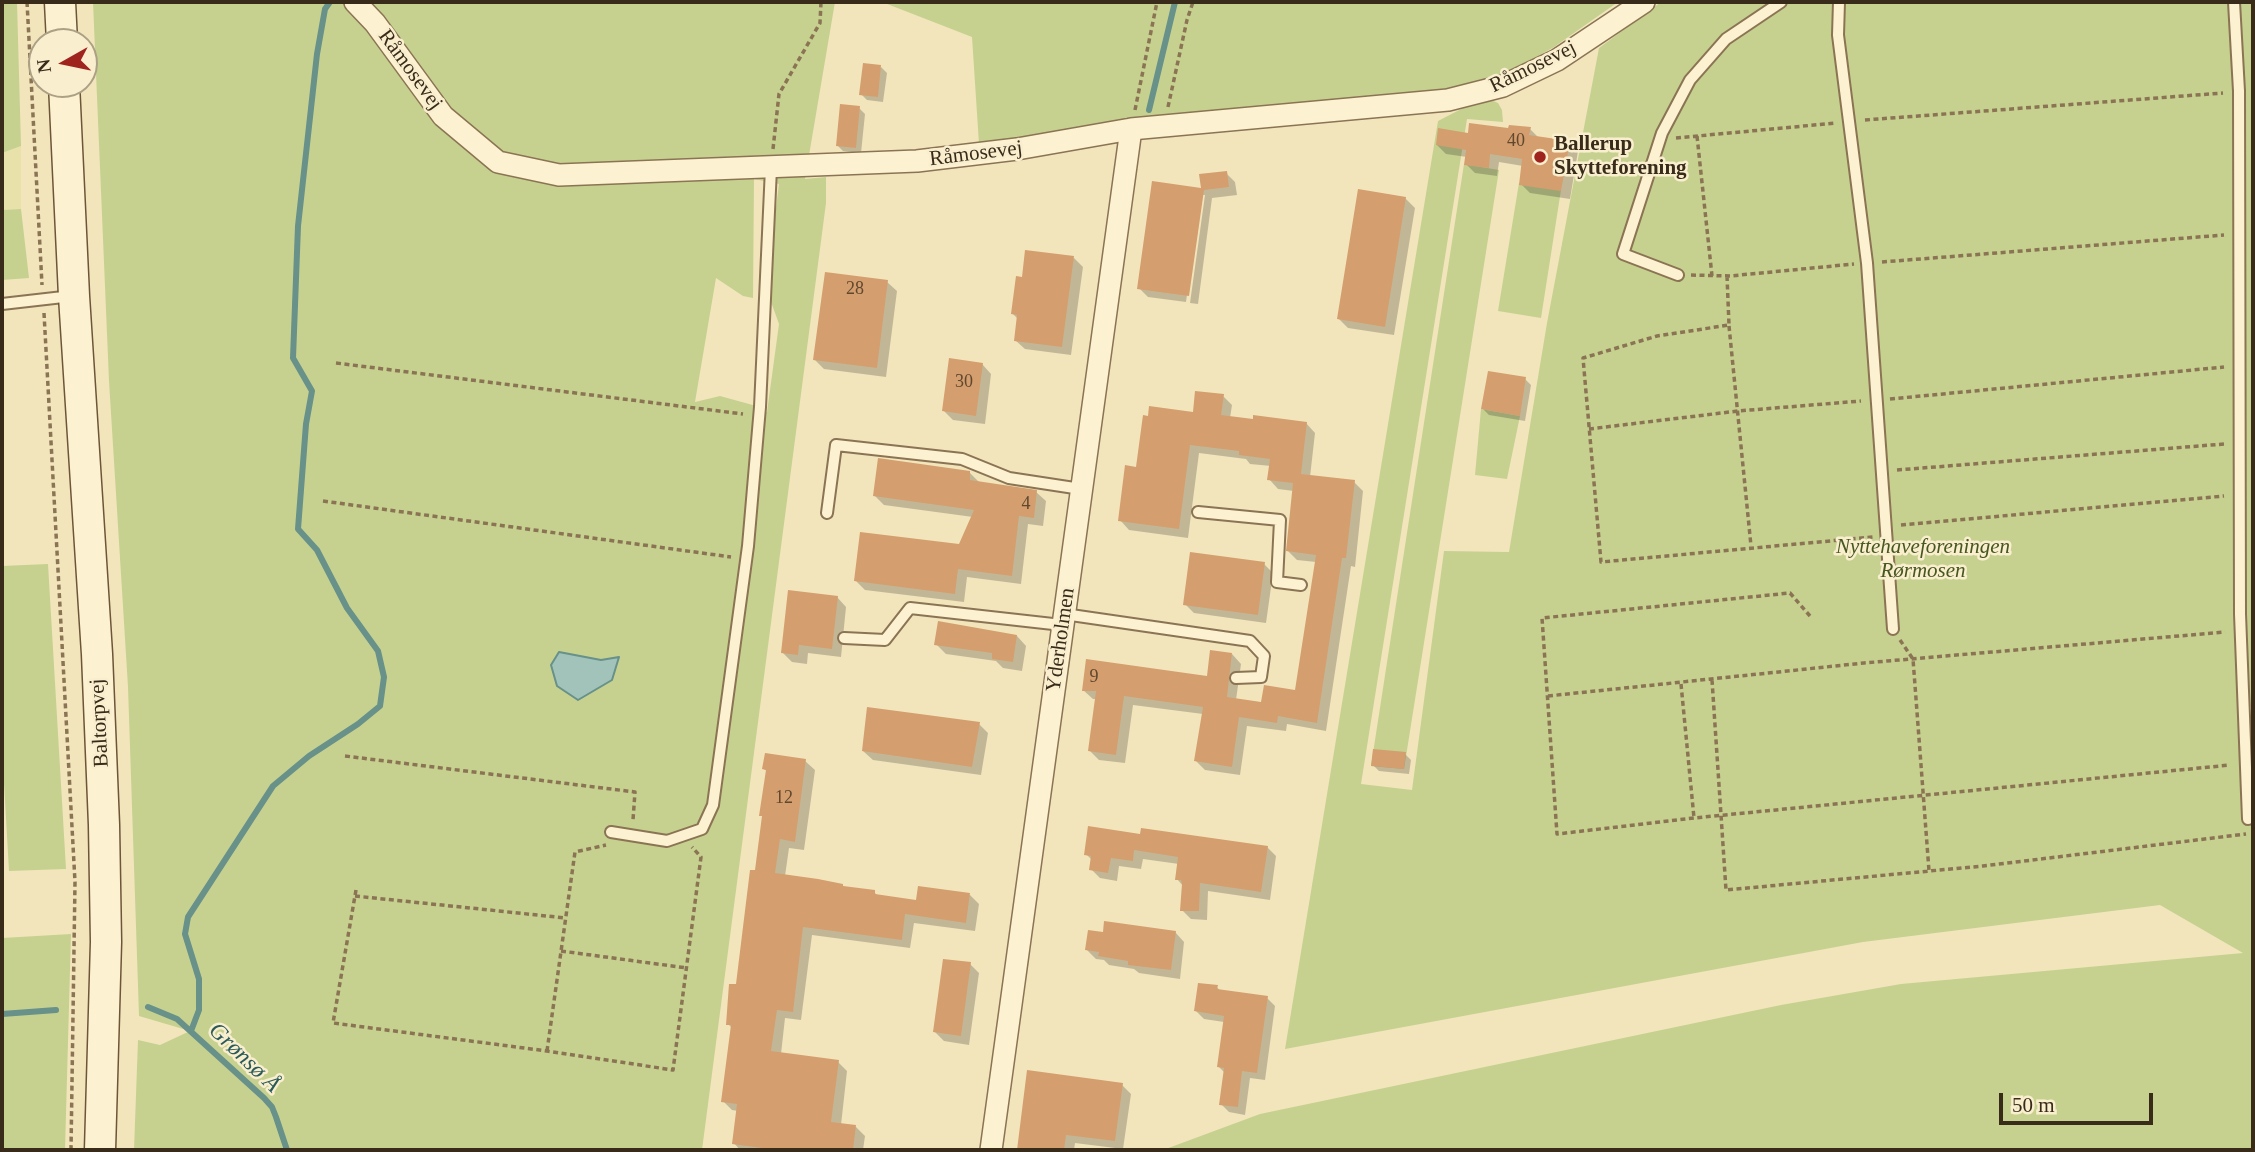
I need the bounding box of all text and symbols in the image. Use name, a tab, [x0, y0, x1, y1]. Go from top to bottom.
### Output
street label: Råmosevej	[372, 25, 448, 115]
north arrow	[28, 28, 98, 98]
street label: Råmosevej	[1486, 35, 1580, 99]
text: N	[32, 58, 55, 74]
house number: 40	[1507, 130, 1525, 152]
place label: Ballerup Skytteforening	[1554, 132, 1687, 182]
street label: Råmosevej	[928, 136, 1024, 172]
marker: Ballerup Skytteforening	[1532, 149, 1548, 165]
house number: 28	[846, 278, 864, 300]
house number: 30	[955, 371, 973, 393]
house number: 4	[1022, 493, 1030, 515]
park label: Nyttehaveforeningen Rørmosen	[1836, 534, 2010, 584]
street label: Yderholmen	[1041, 586, 1081, 694]
house number: 9	[1090, 666, 1098, 688]
street label: Baltorpvej	[85, 678, 115, 768]
house number: 12	[775, 787, 793, 809]
water label: Grønsø Å	[202, 1017, 286, 1099]
scale bar	[2003, 1078, 2157, 1122]
text: 50 m	[2012, 1093, 2055, 1117]

